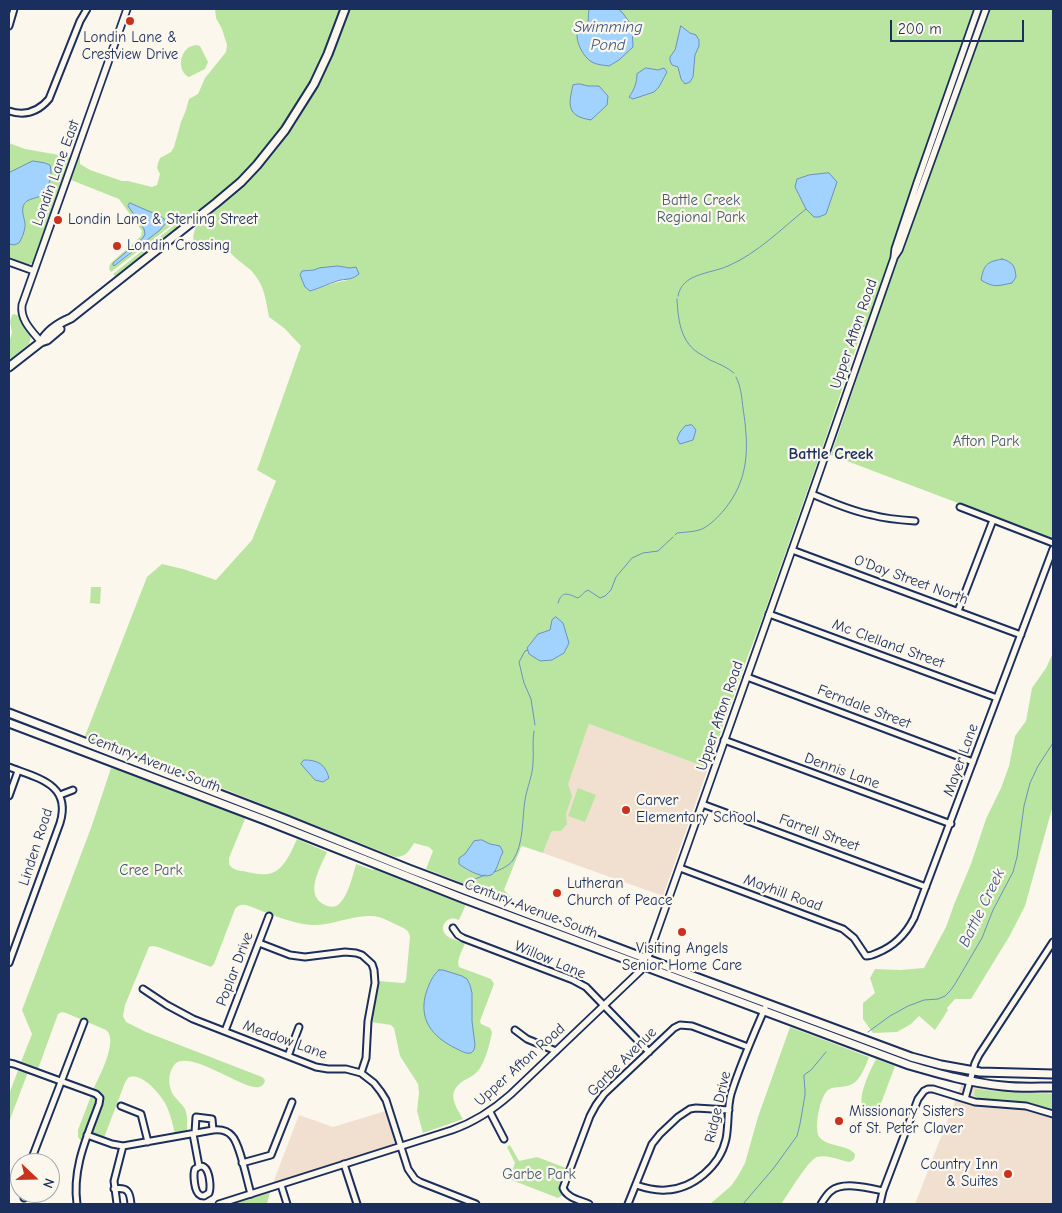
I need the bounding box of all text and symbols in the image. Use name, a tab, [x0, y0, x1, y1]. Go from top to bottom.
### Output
scale bar	[892, 10, 1026, 42]
marker: Londin Lane & Crestview Drive	[124, 15, 136, 27]
water label: Swimming Pond	[573, 17, 643, 55]
text: 200 m	[898, 20, 942, 38]
place label: Londin Lane & Crestview Drive	[82, 29, 178, 64]
street label: Londin Lane East	[29, 118, 83, 228]
park label: Battle Creek Regional Park	[657, 192, 745, 227]
place label: Londin Lane & Sterling Street	[68, 211, 258, 229]
marker: Londin Lane & Sterling Street	[52, 214, 64, 226]
place label: Londin Crossing	[127, 237, 230, 255]
marker: Londin Crossing	[111, 240, 123, 252]
street label: Upper Afton Road	[827, 277, 881, 391]
park label: Afton Park	[953, 433, 1019, 451]
district label: Battle Creek	[789, 444, 873, 464]
street label: O'Day Street North	[851, 551, 971, 609]
street label: Mc Clelland Street	[830, 615, 946, 673]
street label: Upper Afton Road	[693, 659, 747, 773]
street label: Ferndale Street	[815, 681, 913, 733]
street label: Mayer Lane	[940, 721, 982, 799]
street label: Century Avenue South	[85, 729, 223, 797]
street label: Dennis Lane	[802, 749, 882, 793]
place label: Carver Elementary School	[636, 792, 756, 827]
marker: Carver Elementary School	[620, 804, 632, 816]
street label: Linden Road	[15, 806, 57, 888]
street label: Farrell Street	[777, 810, 861, 856]
park label: Cree Park	[119, 862, 183, 880]
water label: Battle Creek	[955, 866, 1009, 950]
street label: Mayhill Road	[741, 870, 825, 916]
street label: Century Avenue South	[462, 875, 600, 943]
place label: Lutheran Church of Peace	[567, 875, 673, 910]
marker: Lutheran Church of Peace	[551, 887, 563, 899]
marker: Visiting Angels Senior Home Care	[676, 926, 688, 938]
street label: Poplar Drive	[213, 929, 257, 1009]
street label: Willow Lane	[512, 937, 588, 983]
place label: Visiting Angels Senior Home Care	[622, 940, 742, 975]
street label: Meadow Lane	[240, 1016, 330, 1064]
street label: Upper Afton Road	[471, 1020, 569, 1110]
street label: Garbe Avenue	[584, 1024, 660, 1100]
street label: Ridge Drive	[701, 1069, 735, 1145]
place label: Missionary Sisters of St. Peter Claver	[849, 1103, 964, 1138]
marker: Missionary Sisters of St. Peter Claver	[833, 1115, 845, 1127]
north arrow	[10, 1153, 60, 1203]
place label: Country Inn & Suites	[920, 1156, 998, 1191]
park label: Garbe Park	[502, 1166, 576, 1184]
marker: Country Inn & Suites	[1002, 1168, 1014, 1180]
text: N	[39, 1176, 58, 1191]

